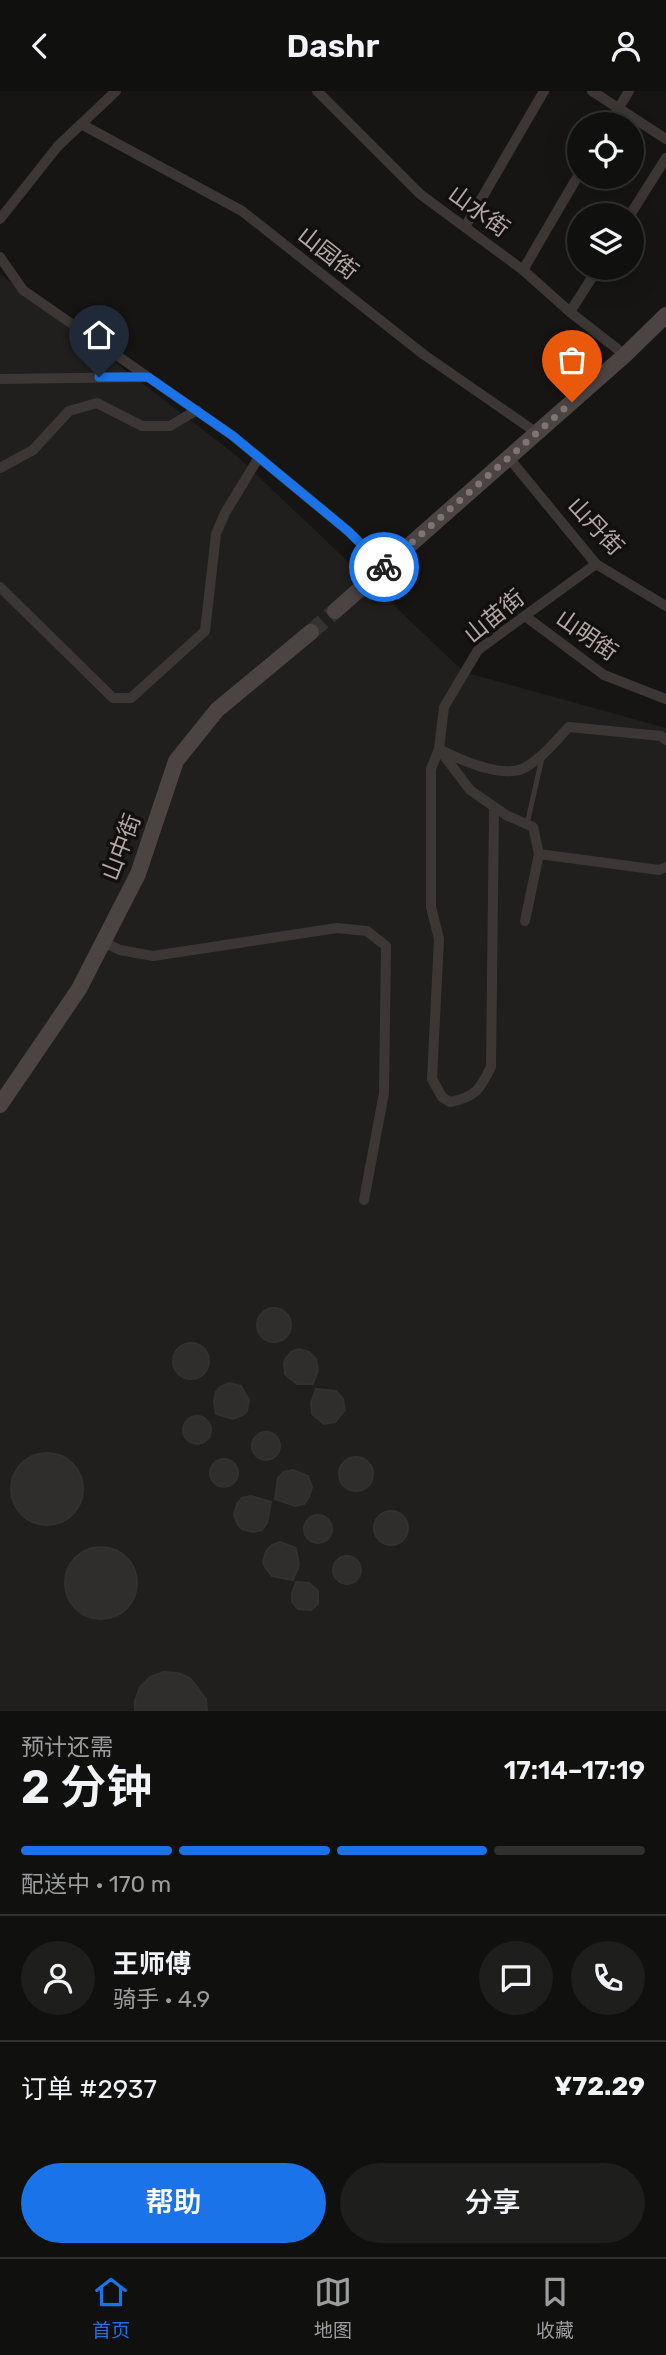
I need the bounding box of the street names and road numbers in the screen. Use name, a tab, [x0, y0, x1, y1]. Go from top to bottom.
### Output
street label: 山水街	[443, 179, 515, 243]
street label: 山园街	[292, 221, 364, 285]
street label: 山丹街	[562, 491, 630, 561]
street label: 山苗街	[458, 583, 530, 649]
street label: 山明街	[551, 604, 623, 666]
street label: 山中街	[96, 810, 146, 884]

